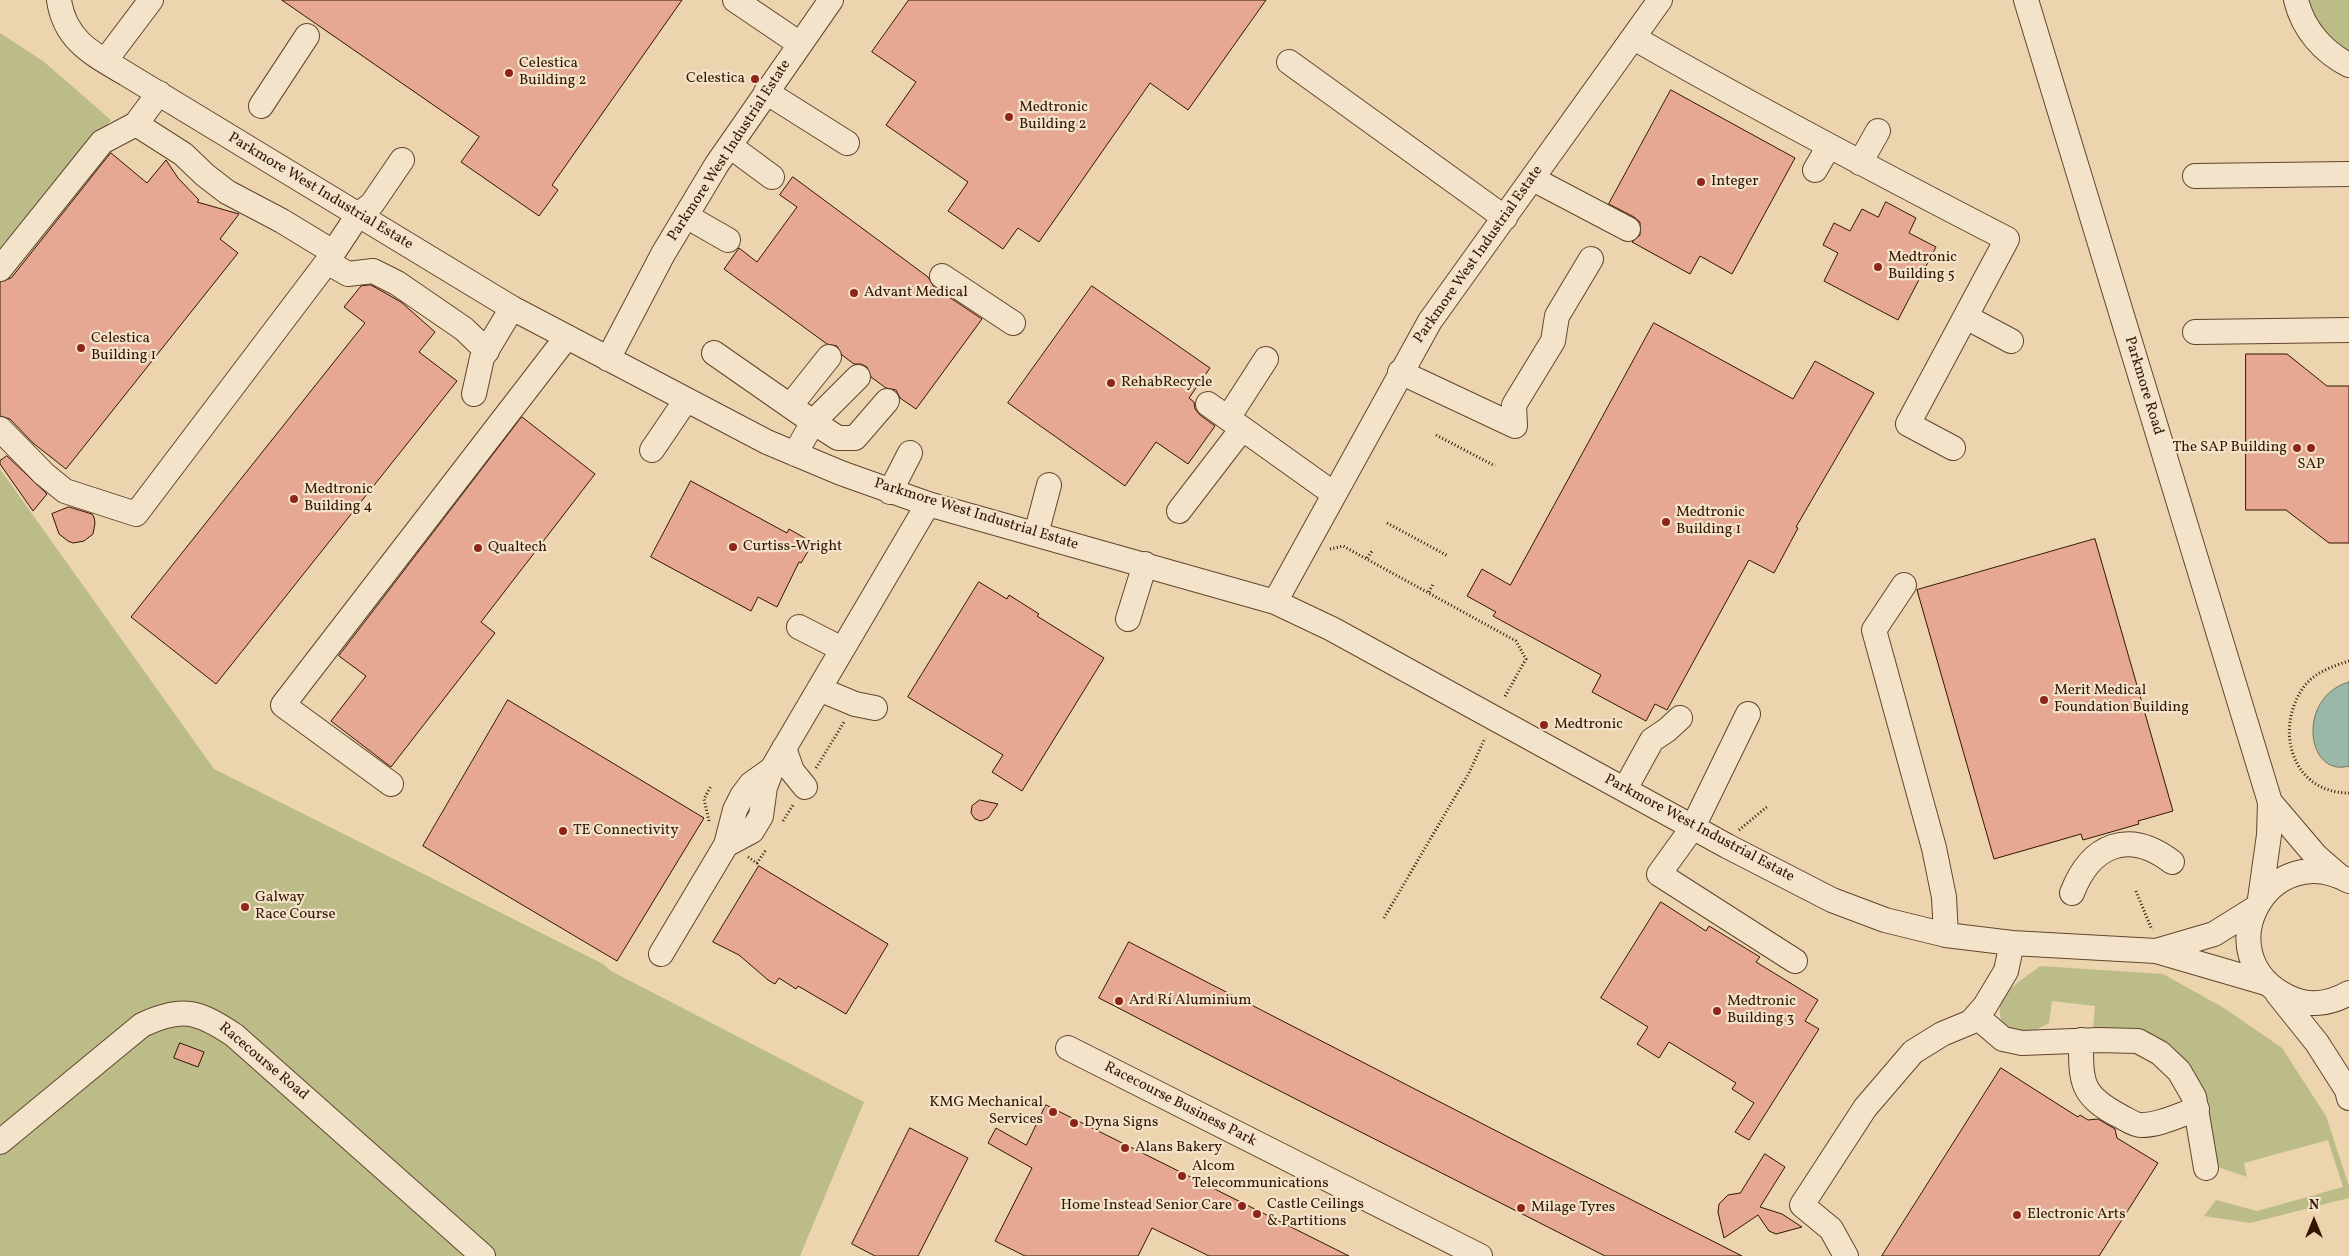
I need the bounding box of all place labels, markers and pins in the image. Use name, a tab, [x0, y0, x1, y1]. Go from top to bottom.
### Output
place label: Celestica Building 2	[519, 55, 586, 90]
marker: Celestica Building 2	[503, 67, 515, 79]
place label: Celestica	[686, 70, 745, 88]
marker: Celestica	[749, 73, 761, 85]
place label: Medtronic Building 2	[1019, 99, 1088, 134]
marker: Medtronic Building 2	[1003, 111, 1015, 123]
place label: Integer	[1711, 173, 1759, 191]
marker: Integer	[1695, 176, 1707, 188]
place label: Medtronic Building 5	[1888, 249, 1957, 284]
marker: Medtronic Building 5	[1872, 261, 1884, 273]
place label: Advant Medical	[864, 284, 968, 302]
marker: Advant Medical	[848, 287, 860, 299]
place label: Celestica Building 1	[91, 330, 156, 365]
marker: Celestica Building 1	[75, 342, 87, 354]
place label: RehabRecycle	[1121, 374, 1212, 392]
marker: RehabRecycle	[1105, 377, 1117, 389]
place label: The SAP Building	[2173, 439, 2287, 457]
marker: The SAP Building	[2291, 442, 2303, 454]
marker: SAP	[2305, 442, 2317, 454]
place label: SAP	[2297, 456, 2325, 474]
place label: Medtronic Building 4	[304, 481, 373, 516]
marker: Medtronic Building 4	[288, 493, 300, 505]
place label: Medtronic Building 1	[1676, 504, 1745, 539]
marker: Medtronic Building 1	[1660, 516, 1672, 528]
place label: Curtiss-Wright	[743, 538, 842, 556]
place label: Qualtech	[488, 539, 547, 557]
marker: Curtiss-Wright	[727, 541, 739, 553]
marker: Qualtech	[472, 542, 484, 554]
place label: Merit Medical Foundation Building	[2054, 682, 2189, 717]
marker: Merit Medical Foundation Building	[2038, 694, 2050, 706]
place label: Medtronic	[1554, 716, 1623, 734]
marker: Medtronic	[1538, 719, 1550, 731]
place label: TE Connectivity	[573, 822, 678, 840]
marker: TE Connectivity	[557, 825, 569, 837]
place label: Galway Race Course	[255, 889, 336, 924]
marker: Galway Race Course	[239, 901, 251, 913]
place label: Ard Rí Aluminium	[1129, 992, 1252, 1010]
place label: Medtronic Building 3	[1727, 993, 1796, 1028]
marker: Ard Rí Aluminium	[1113, 995, 1125, 1007]
marker: Medtronic Building 3	[1711, 1005, 1723, 1017]
place label: KMG Mechanical Services	[929, 1094, 1043, 1129]
marker: KMG Mechanical Services	[1047, 1106, 1059, 1118]
place label: Dyna Signs	[1084, 1114, 1158, 1132]
marker: Dyna Signs	[1068, 1117, 1080, 1129]
place label: Alans Bakery	[1135, 1139, 1222, 1157]
marker: Alans Bakery	[1119, 1142, 1131, 1154]
place label: Alcom Telecommunications	[1192, 1158, 1329, 1193]
marker: Alcom Telecommunications	[1176, 1170, 1188, 1182]
place label: Castle Ceilings & Partitions	[1267, 1196, 1364, 1231]
place label: Home Instead Senior Care	[1061, 1197, 1232, 1215]
place label: Milage Tyres	[1531, 1199, 1615, 1217]
marker: Home Instead Senior Care	[1236, 1200, 1248, 1212]
marker: Milage Tyres	[1515, 1202, 1527, 1214]
place label: Electronic Arts	[2027, 1206, 2126, 1224]
marker: Castle Ceilings & Partitions	[1251, 1208, 1263, 1220]
marker: Electronic Arts	[2011, 1209, 2023, 1221]

